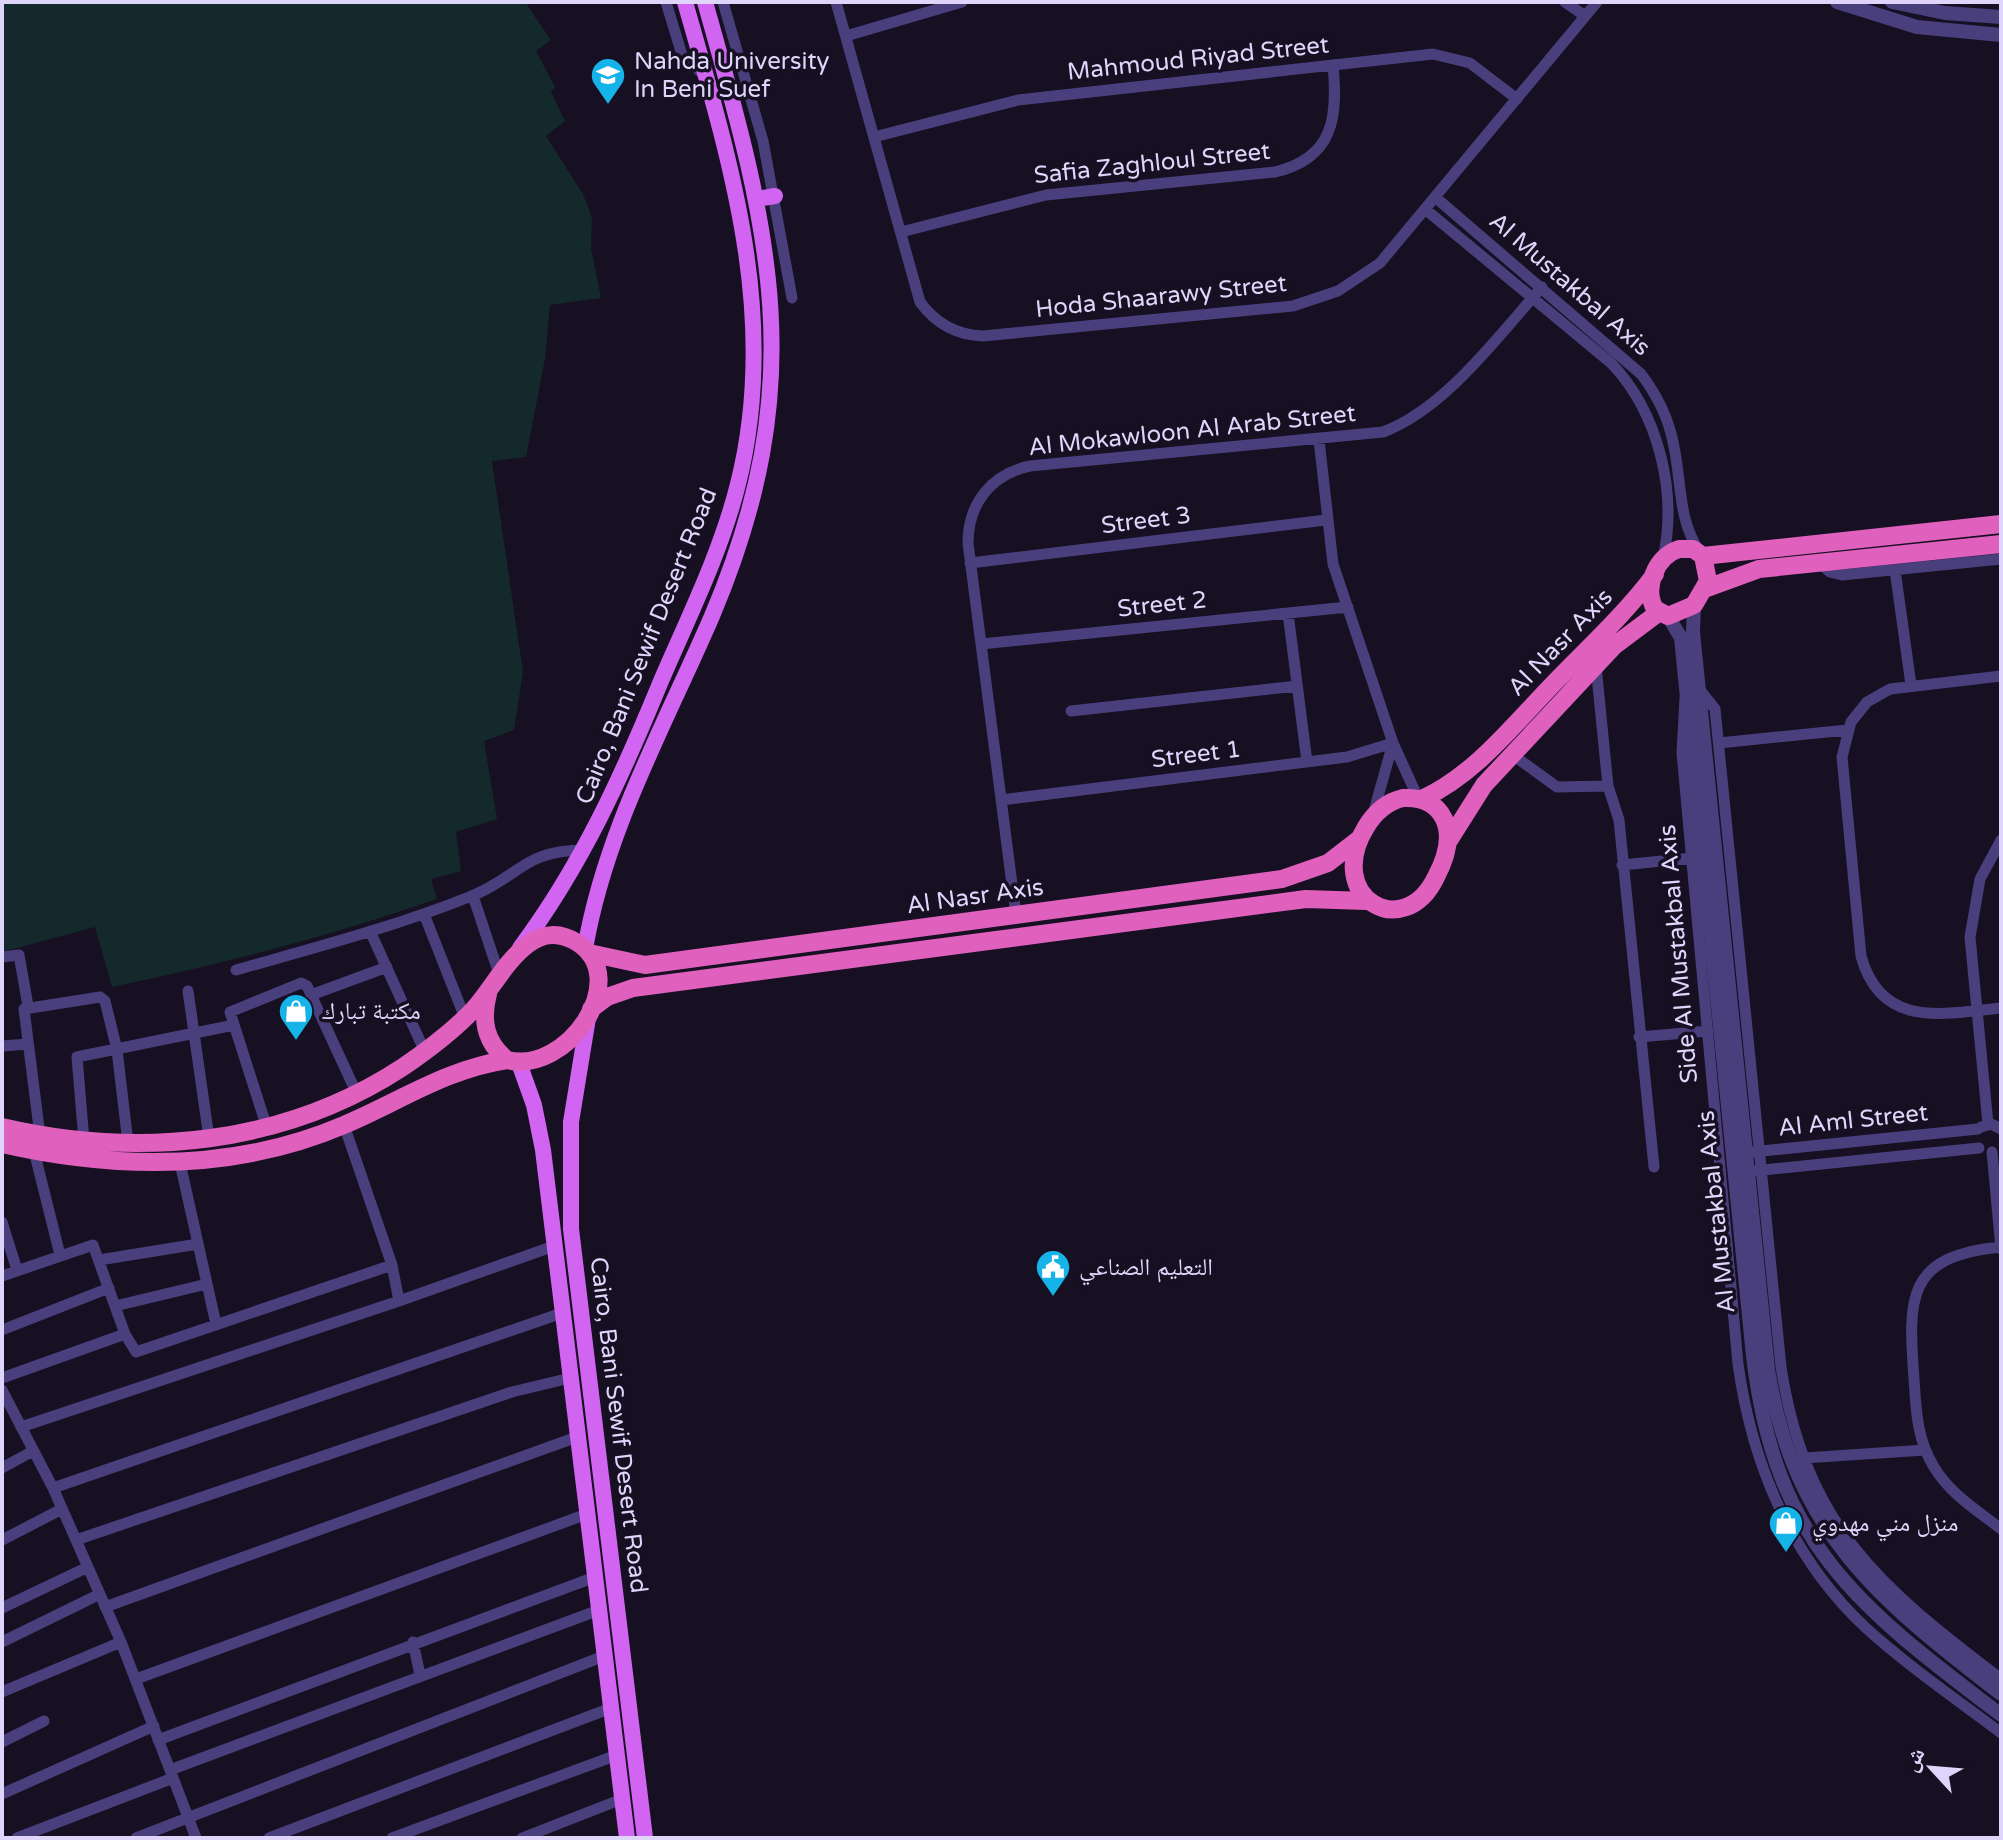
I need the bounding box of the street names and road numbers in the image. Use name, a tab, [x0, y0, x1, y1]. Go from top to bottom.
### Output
street label: Mahmoud Riyad Street	[1066, 30, 1330, 87]
street label: Safia Zaghloul Street	[1032, 137, 1272, 190]
street label: Al Mustakbal Axis	[1483, 207, 1656, 362]
street label: Hoda Shaarawy Street	[1034, 269, 1288, 324]
street label: Al Mokawloon Al Arab Street	[1027, 399, 1357, 462]
street label: Cairo, Bani Sewif Desert Road	[570, 484, 723, 809]
street label: Street 3	[1100, 501, 1192, 540]
street label: Al Nasr Axis	[1502, 583, 1619, 702]
street label: Street 2	[1116, 585, 1208, 624]
street label: Street 1	[1150, 735, 1242, 774]
street label: Side Al Mustakbal Axis	[1653, 823, 1704, 1084]
street label: Al Nasr Axis	[905, 873, 1045, 920]
street label: Al Aml Street	[1777, 1098, 1929, 1143]
street label: Al Mustakbal Axis	[1691, 1109, 1742, 1315]
street label: Cairo, Bani Sewif Desert Road	[583, 1255, 654, 1595]

